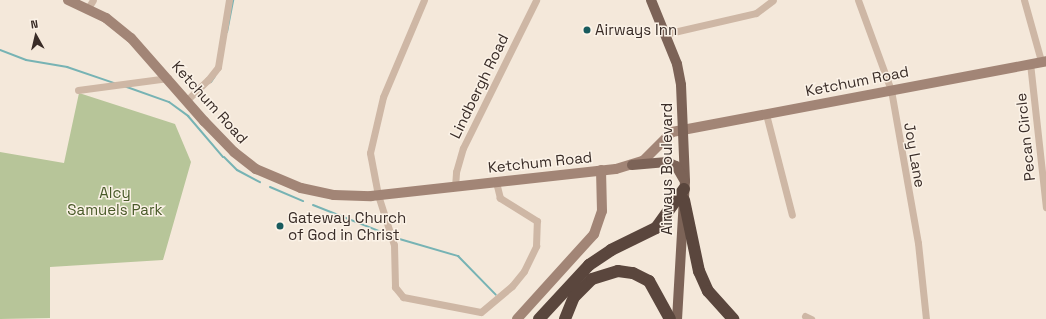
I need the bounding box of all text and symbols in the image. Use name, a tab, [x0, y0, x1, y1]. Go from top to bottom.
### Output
north arrow	[16, 16, 56, 56]
text: N	[30, 17, 39, 32]
place label: Airways Inn	[595, 21, 677, 39]
marker: Airways Inn	[582, 25, 592, 35]
street label: Lindbergh Road	[446, 31, 512, 141]
street label: Ketchum Road	[168, 57, 252, 147]
street label: Ketchum Road	[804, 62, 910, 100]
street label: Pecan Circle	[1011, 92, 1039, 182]
street label: Airways Boulevard	[658, 103, 676, 235]
street label: Joy Lane	[900, 121, 930, 189]
street label: Ketchum Road	[487, 148, 593, 176]
park label: Alcy Samuels Park	[67, 183, 163, 218]
place label: Gateway Church of God in Christ	[288, 208, 406, 243]
marker: Gateway Church of God in Christ	[275, 221, 285, 231]

